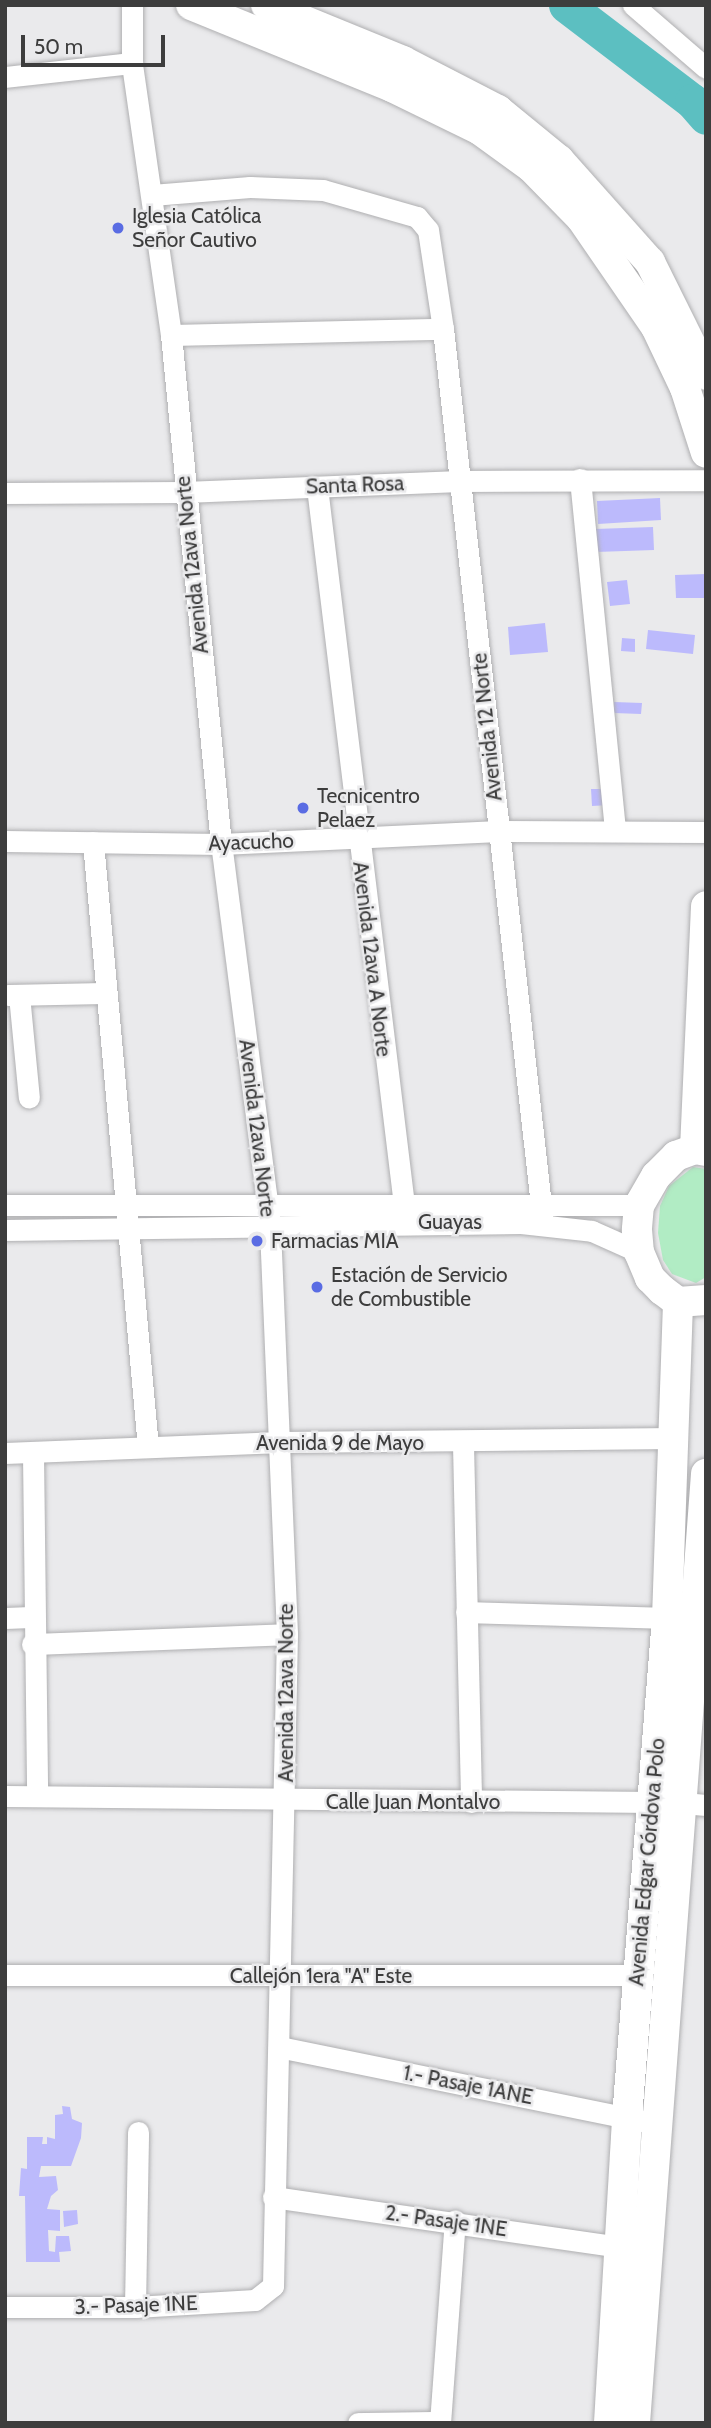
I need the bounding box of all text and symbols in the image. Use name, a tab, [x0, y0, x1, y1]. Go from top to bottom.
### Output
scale bar	[24, 21, 168, 65]
text: 50 m	[34, 34, 83, 59]
place label: Iglesia Católica Señor Cautivo	[132, 203, 261, 253]
marker: Iglesia Católica Señor Cautivo	[110, 220, 126, 236]
street label: Santa Rosa	[305, 471, 405, 499]
street label: Avenida 12ava Norte	[170, 475, 214, 655]
street label: Avenida 12 Norte	[467, 652, 507, 802]
place label: Tecnicentro Pelaez	[317, 783, 420, 833]
marker: Tecnicentro Pelaez	[295, 800, 311, 816]
street label: Ayacucho	[208, 828, 294, 856]
street label: Avenida 12ava A Norte	[348, 860, 396, 1058]
street label: Avenida 12ava Norte	[234, 1038, 280, 1218]
street label: Guayas	[418, 1209, 482, 1235]
place label: Farmacias MIA	[271, 1228, 399, 1254]
marker: Farmacias MIA	[249, 1233, 265, 1249]
place label: Estación de Servicio de Combustible	[331, 1262, 507, 1312]
marker: Estación de Servicio de Combustible	[309, 1279, 325, 1295]
street label: Avenida 9 de Mayo	[256, 1430, 424, 1456]
street label: Avenida 12ava Norte	[273, 1604, 299, 1782]
street label: Avenida Edgar Córdova Polo	[624, 1737, 670, 1987]
street label: Calle Juan Montalvo	[326, 1789, 500, 1815]
street label: Callejón 1era "A" Este	[230, 1963, 412, 1989]
street label: 1.- Pasaje 1ANE	[401, 2060, 535, 2110]
street label: 2.- Pasaje 1NE	[383, 2200, 509, 2242]
street label: 3.- Pasaje 1NE	[74, 2290, 198, 2320]

